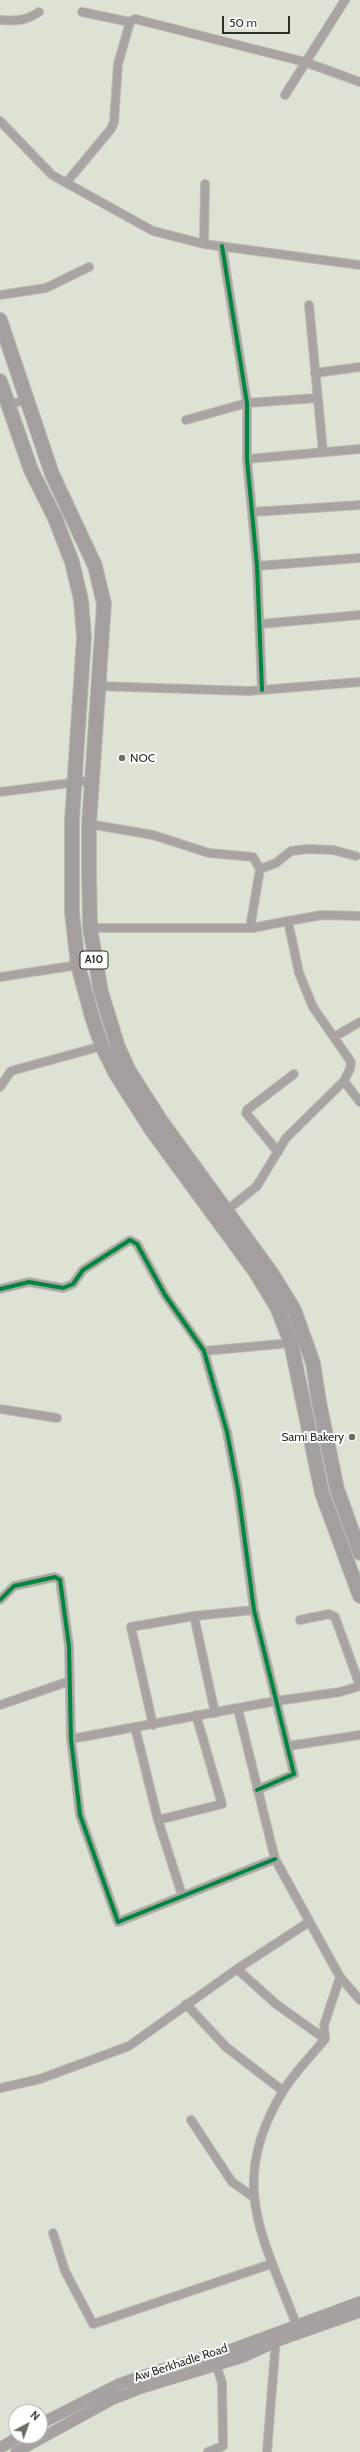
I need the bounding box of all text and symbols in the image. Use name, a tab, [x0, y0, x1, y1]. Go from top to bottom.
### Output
scale bar	[224, 8, 292, 34]
text: 50 m	[229, 15, 257, 30]
place label: NOC	[130, 751, 155, 765]
marker: NOC	[117, 753, 127, 763]
road number: A10	[80, 951, 108, 969]
place label: Sami Bakery	[281, 1430, 344, 1444]
marker: Sami Bakery	[347, 1432, 357, 1442]
street label: Aw Berkhadle Road	[132, 2341, 230, 2385]
north arrow	[8, 2404, 48, 2444]
text: N	[28, 2408, 43, 2424]

